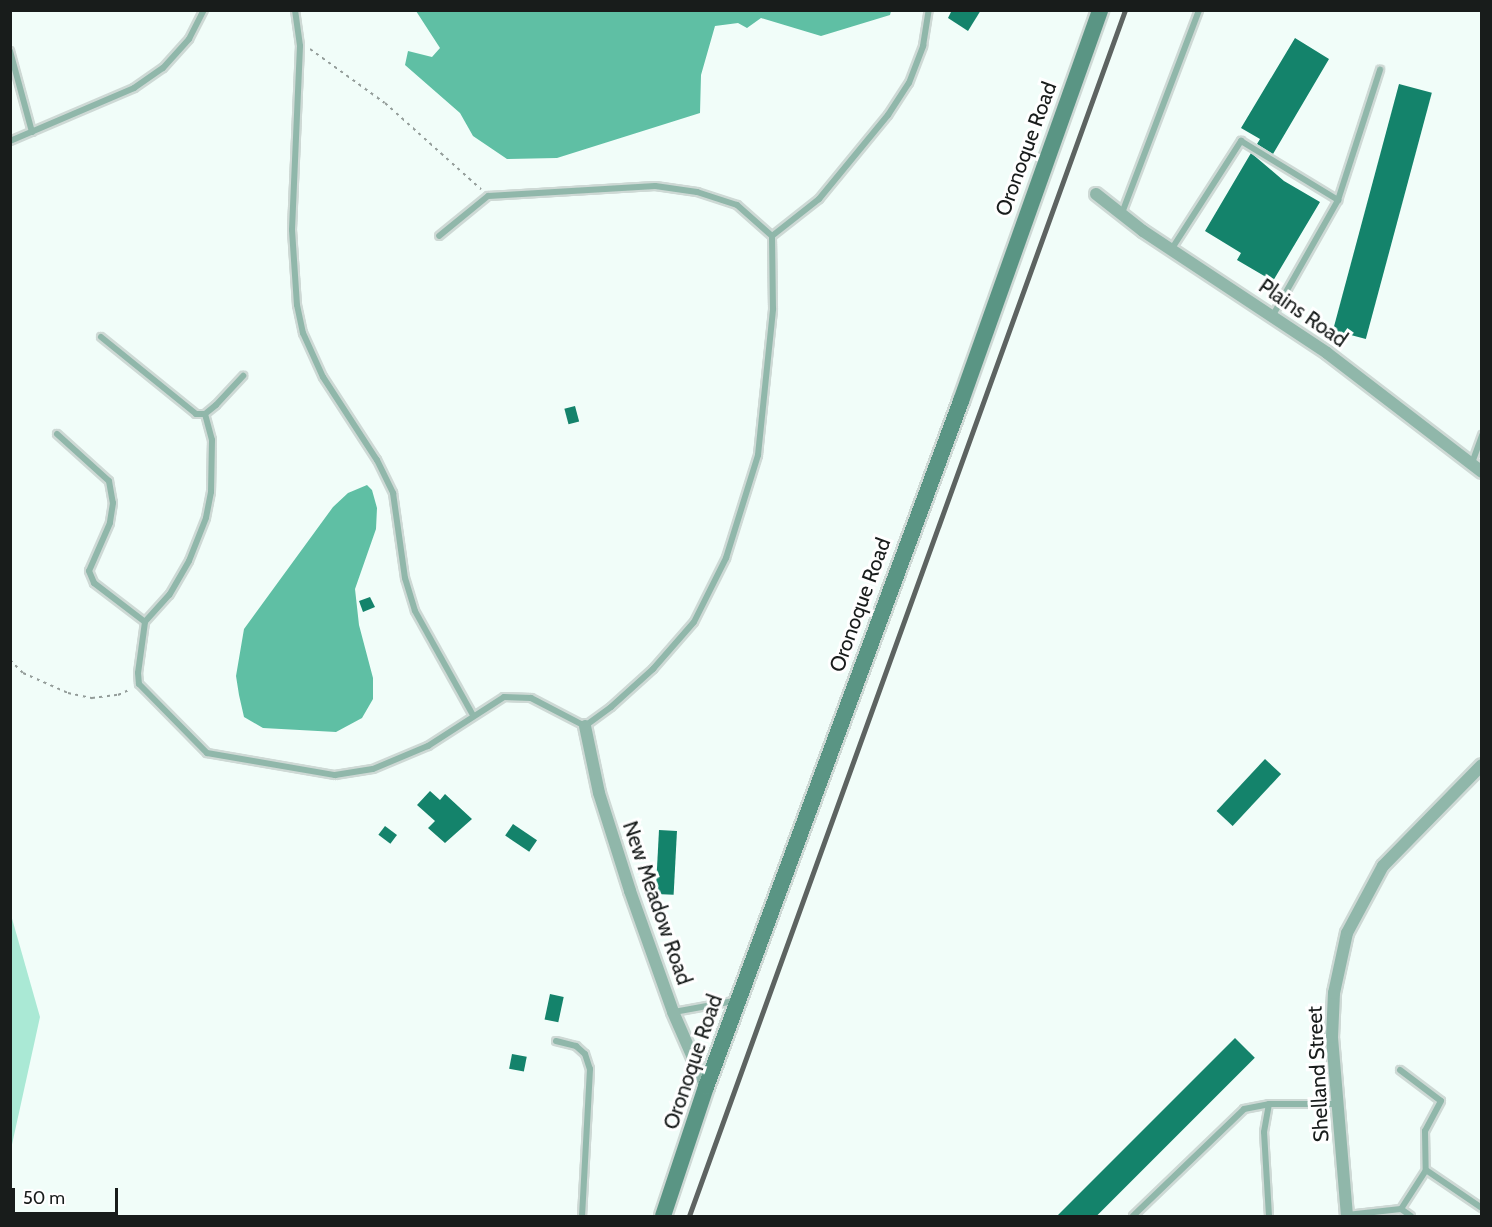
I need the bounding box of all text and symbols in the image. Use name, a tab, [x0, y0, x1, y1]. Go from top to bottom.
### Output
street label: Oronoque Road	[990, 78, 1062, 220]
street label: Plains Road	[1254, 273, 1352, 353]
street label: Oronoque Road	[824, 534, 896, 676]
street label: New Meadow Road	[617, 818, 697, 988]
street label: Oronoque Road	[658, 991, 728, 1133]
street label: Shelland Street	[1302, 1005, 1334, 1143]
scale bar	[15, 1176, 122, 1214]
text: 50 m	[23, 1187, 65, 1209]

